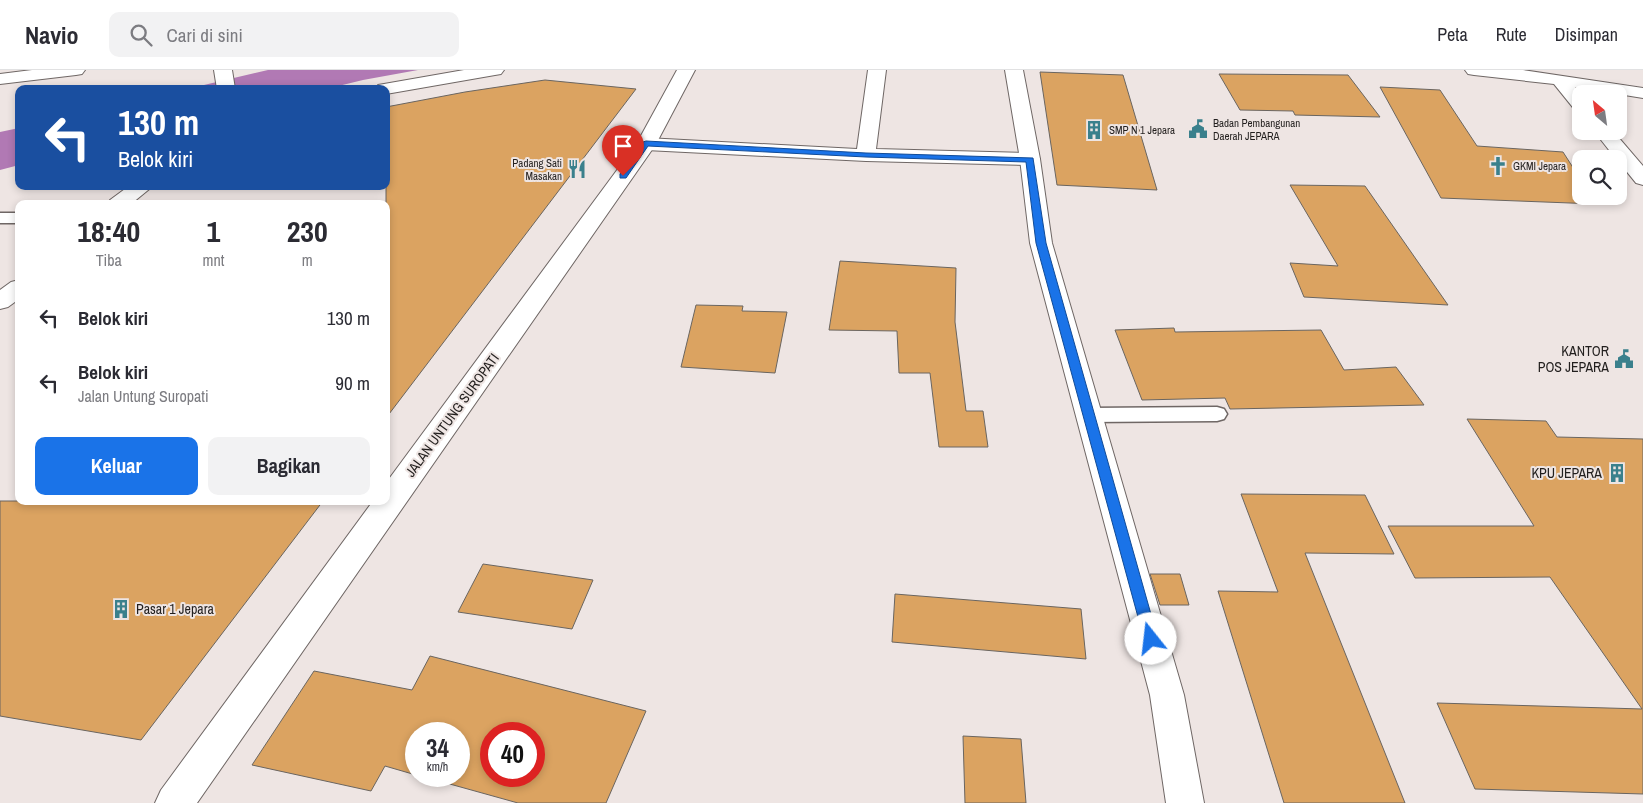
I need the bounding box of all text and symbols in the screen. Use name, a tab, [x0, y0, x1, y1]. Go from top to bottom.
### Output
search box	[109, 12, 459, 57]
text: Navio	[25, 19, 79, 51]
icon: search	[127, 21, 155, 49]
text: Cari di sini	[167, 22, 243, 48]
text: Peta	[1437, 22, 1468, 47]
text: Rute	[1496, 22, 1527, 47]
text: Disimpan	[1555, 22, 1618, 47]
north arrow	[1572, 85, 1628, 140]
map controls	[1572, 85, 1627, 205]
text: 130 m	[118, 99, 199, 146]
icon: left	[35, 105, 100, 170]
place label: Badan Pembangunan Daerah JEPARA	[1213, 116, 1300, 143]
public building icon: Badan Pembangunan Daerah JEPARA	[1187, 118, 1209, 140]
building icon: SMP N 1 Jepara	[1083, 119, 1105, 141]
place label: SMP N 1 Jepara	[1109, 123, 1175, 137]
pin	[602, 125, 644, 176]
icon: arrive	[609, 132, 637, 160]
text: Belok kiri	[118, 144, 193, 174]
button: search	[1572, 150, 1627, 205]
church icon: GKMI Jepara	[1487, 155, 1509, 177]
place label: Padang Sati Masakan	[512, 156, 562, 183]
restaurant icon: Padang Sati Masakan	[566, 158, 588, 180]
place label: GKMI Jepara	[1513, 159, 1566, 173]
text: 18:40	[77, 211, 140, 251]
text: 1	[207, 211, 220, 251]
text: 230	[287, 211, 328, 251]
text: Tiba	[96, 249, 122, 271]
text: mnt	[202, 249, 224, 271]
text: m	[302, 249, 313, 271]
icon: left	[35, 304, 63, 332]
text: Belok kiri	[78, 305, 148, 331]
text: 130 m	[327, 305, 370, 331]
place label: KANTOR POS JEPARA	[1538, 342, 1609, 376]
public building icon: KANTOR POS JEPARA	[1613, 348, 1635, 370]
street label: JALAN UNTUNG SUROPATI	[401, 350, 503, 480]
text: Belok kiri	[78, 359, 148, 385]
icon: left	[35, 369, 63, 397]
text: 90 m	[335, 370, 370, 396]
text: Jalan Untung Suropati	[78, 385, 209, 407]
button: Keluar	[35, 437, 198, 495]
button: Bagikan	[208, 437, 370, 495]
building icon: KPU JEPARA	[1606, 462, 1628, 484]
place label: KPU JEPARA	[1531, 464, 1602, 482]
building icon: Pasar 1 Jepara	[110, 598, 132, 620]
place label: Pasar 1 Jepara	[136, 600, 214, 618]
position arrow	[1124, 612, 1176, 664]
speed limit sign: 40	[480, 722, 545, 787]
text: 34	[426, 731, 449, 765]
text: km/h	[427, 759, 448, 775]

